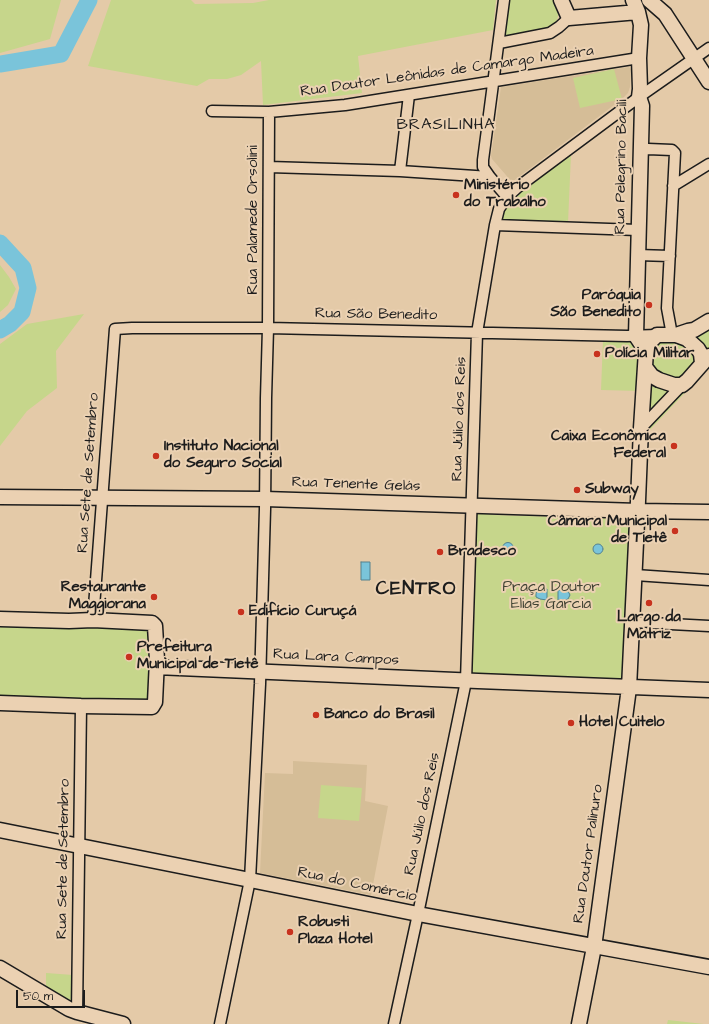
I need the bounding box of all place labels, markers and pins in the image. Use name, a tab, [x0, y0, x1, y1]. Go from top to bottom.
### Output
place label: Ministério do Trabalho	[464, 177, 546, 212]
marker: Ministério do Trabalho	[451, 190, 461, 200]
place label: Paróquia São Benedito	[550, 287, 641, 322]
marker: Paróquia São Benedito	[644, 300, 654, 310]
place label: Polícia Militar	[605, 345, 694, 363]
marker: Polícia Militar	[592, 349, 602, 359]
place label: Caixa Econômica Federal	[551, 428, 666, 463]
place label: Instituto Nacional do Seguro Social	[164, 438, 282, 473]
marker: Caixa Econômica Federal	[669, 441, 679, 451]
marker: Instituto Nacional do Seguro Social	[151, 451, 161, 461]
place label: Subway	[585, 481, 639, 499]
marker: Subway	[572, 485, 582, 495]
place label: Câmara Municipal de Tietê	[548, 513, 667, 548]
marker: Câmara Municipal de Tietê	[670, 526, 680, 536]
place label: Bradesco	[448, 543, 516, 561]
marker: Bradesco	[435, 547, 445, 557]
place label: Restaurante Maggiorana	[61, 579, 146, 614]
marker: Restaurante Maggiorana	[149, 592, 159, 602]
marker: Largo da Matriz	[644, 598, 654, 608]
place label: Edifício Curuçá	[249, 603, 356, 621]
marker: Edifício Curuçá	[236, 607, 246, 617]
place label: Largo da Matriz	[617, 609, 681, 644]
place label: Prefeitura Municipal de Tietê	[137, 639, 259, 674]
marker: Prefeitura Municipal de Tietê	[124, 652, 134, 662]
place label: Banco do Brasil	[324, 706, 435, 724]
marker: Banco do Brasil	[311, 710, 321, 720]
place label: Hotel Cuitelo	[579, 714, 665, 732]
marker: Hotel Cuitelo	[566, 718, 576, 728]
place label: Robusti Plaza Hotel	[298, 914, 373, 949]
marker: Robusti Plaza Hotel	[285, 927, 295, 937]

